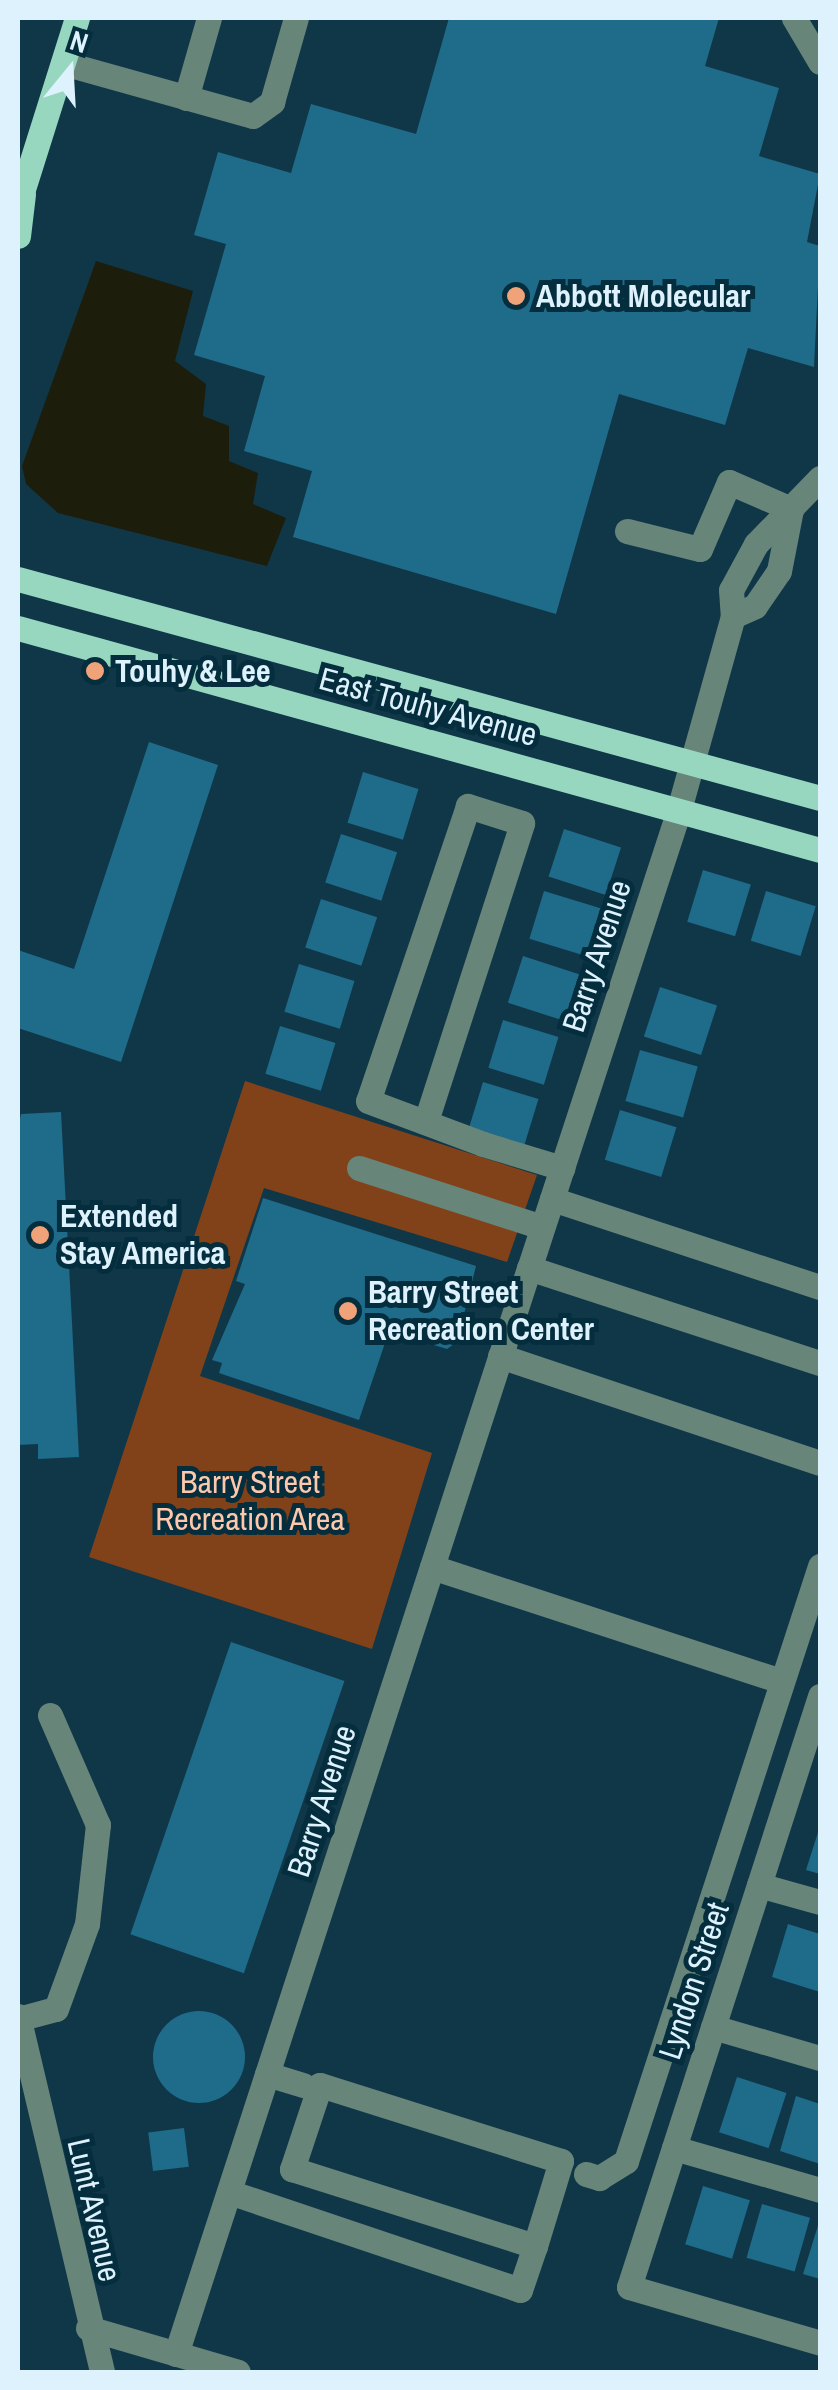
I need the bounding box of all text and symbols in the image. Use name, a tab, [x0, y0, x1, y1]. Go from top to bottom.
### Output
north arrow	[20, 20, 120, 120]
text: N	[66, 21, 93, 62]
place label: Abbott Molecular	[536, 277, 750, 315]
marker: Abbott Molecular	[505, 285, 527, 307]
place label: Touhy & Lee	[115, 652, 271, 690]
street label: East Touhy Avenue	[314, 659, 542, 755]
marker: Touhy & Lee	[84, 660, 106, 682]
street label: Barry Avenue	[554, 875, 640, 1037]
place label: Extended Stay America	[60, 1198, 226, 1273]
marker: Extended Stay America	[29, 1224, 51, 1246]
place label: Barry Street Recreation Center	[368, 1274, 594, 1349]
marker: Barry Street Recreation Center	[337, 1300, 359, 1322]
park label: Barry Street Recreation Area	[154, 1464, 346, 1539]
street label: Barry Avenue	[279, 1720, 365, 1882]
street label: Lyndon Street	[651, 1898, 737, 2064]
street label: Lunt Avenue	[59, 2134, 129, 2286]

